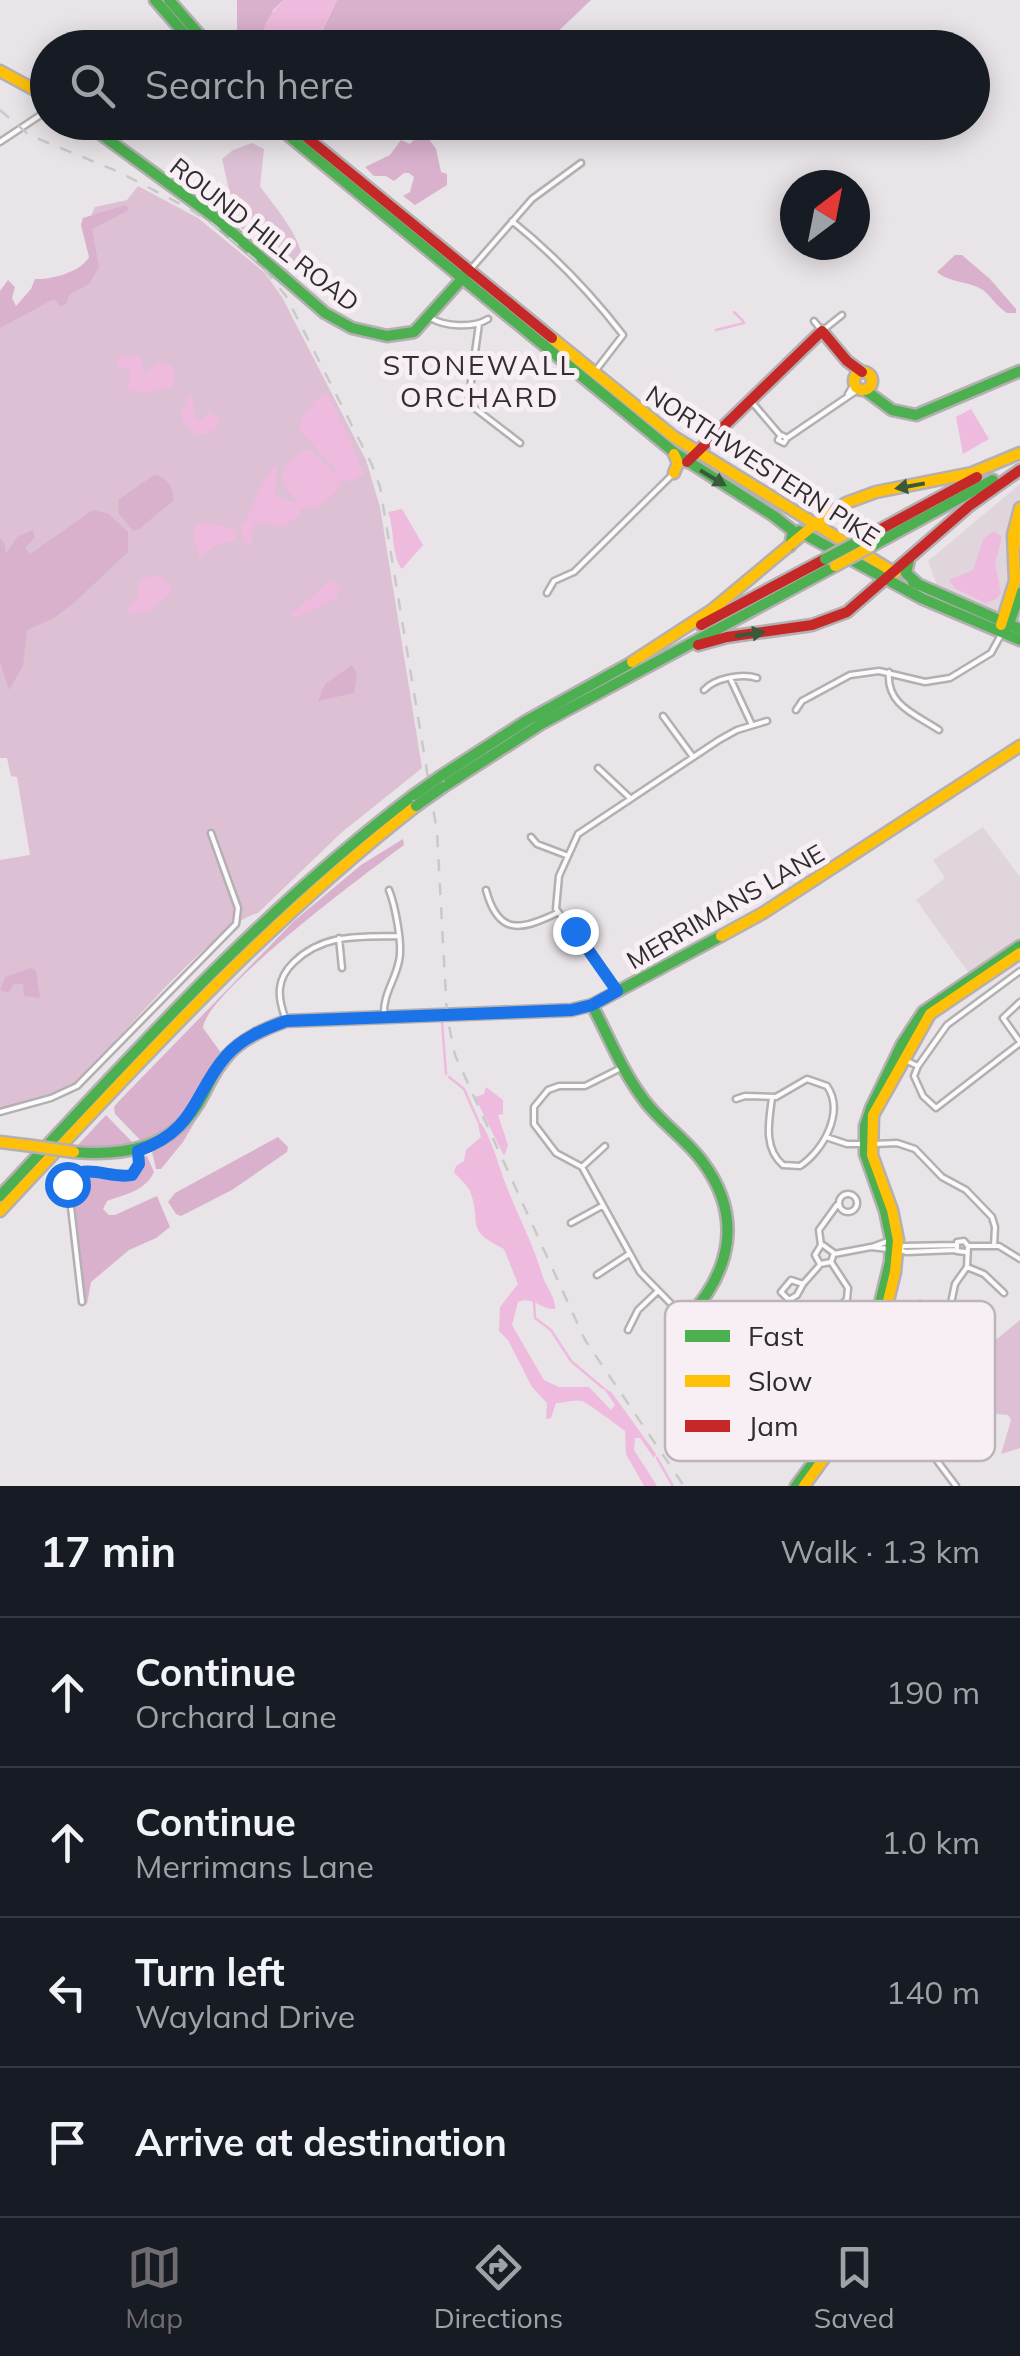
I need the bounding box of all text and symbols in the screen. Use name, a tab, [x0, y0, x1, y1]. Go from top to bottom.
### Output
search box	[30, 30, 990, 140]
icon: search	[65, 58, 120, 113]
text: Search here	[145, 61, 354, 109]
street label: ROUND HILL ROAD	[164, 151, 366, 317]
north arrow	[780, 170, 870, 260]
district label: STONEWALL ORCHARD	[383, 347, 577, 414]
street label: NORTHWESTERN PIKE	[640, 378, 886, 552]
one-way arrow	[699, 469, 727, 486]
one-way arrow	[894, 479, 925, 494]
one-way arrow	[735, 625, 767, 641]
street label: MERRIMANS LANE	[621, 837, 829, 975]
route end	[553, 909, 599, 955]
route start	[45, 1162, 91, 1208]
legend	[665, 1301, 995, 1461]
text: Fast	[748, 1318, 804, 1353]
text: Slow	[748, 1363, 812, 1398]
text: Jam	[748, 1408, 799, 1443]
text: 17 min	[40, 1525, 176, 1578]
text: Walk · 1.3 km	[780, 1531, 980, 1571]
text: Continue	[135, 1648, 296, 1696]
icon: ahead	[40, 1665, 95, 1720]
text: 190 m	[886, 1672, 980, 1712]
text: Orchard Lane	[135, 1696, 337, 1736]
text: Continue	[135, 1798, 296, 1846]
icon: ahead	[40, 1815, 95, 1870]
text: 1.0 km	[881, 1822, 980, 1862]
text: Merrimans Lane	[135, 1846, 374, 1886]
text: Turn left	[135, 1948, 285, 1996]
icon: left	[40, 1965, 95, 2020]
text: 140 m	[886, 1972, 980, 2012]
text: Wayland Drive	[135, 1996, 355, 2036]
icon: arrive	[40, 2115, 95, 2170]
text: Arrive at destination	[135, 2118, 507, 2166]
tab: Map	[125, 2240, 183, 2335]
tab: Directions	[434, 2240, 563, 2335]
tab: Saved	[814, 2240, 895, 2335]

